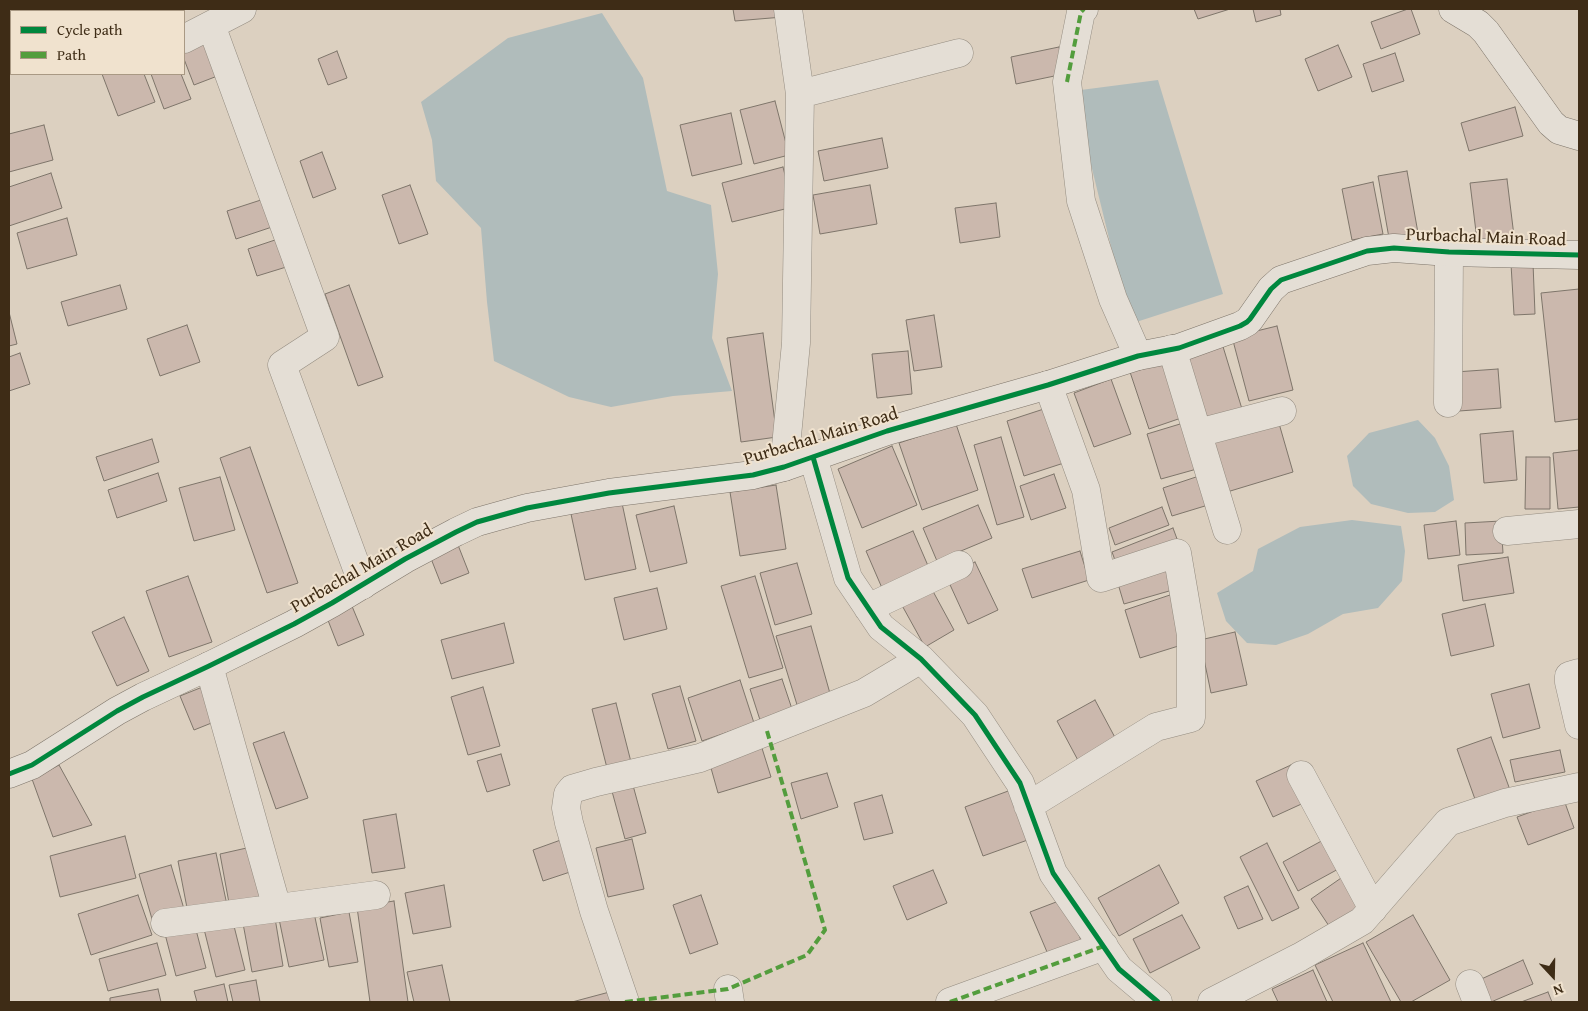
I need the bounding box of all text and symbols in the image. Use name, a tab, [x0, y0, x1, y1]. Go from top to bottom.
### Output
legend	[10, 10, 185, 75]
text: Cycle path	[57, 19, 123, 40]
text: Path	[57, 44, 86, 65]
street label: Purbachal Main Road	[1406, 224, 1566, 252]
street label: Purbachal Main Road	[741, 403, 901, 471]
street label: Purbachal Main Road	[287, 520, 437, 618]
north arrow	[1528, 951, 1578, 1001]
text: N	[1550, 979, 1566, 1001]

